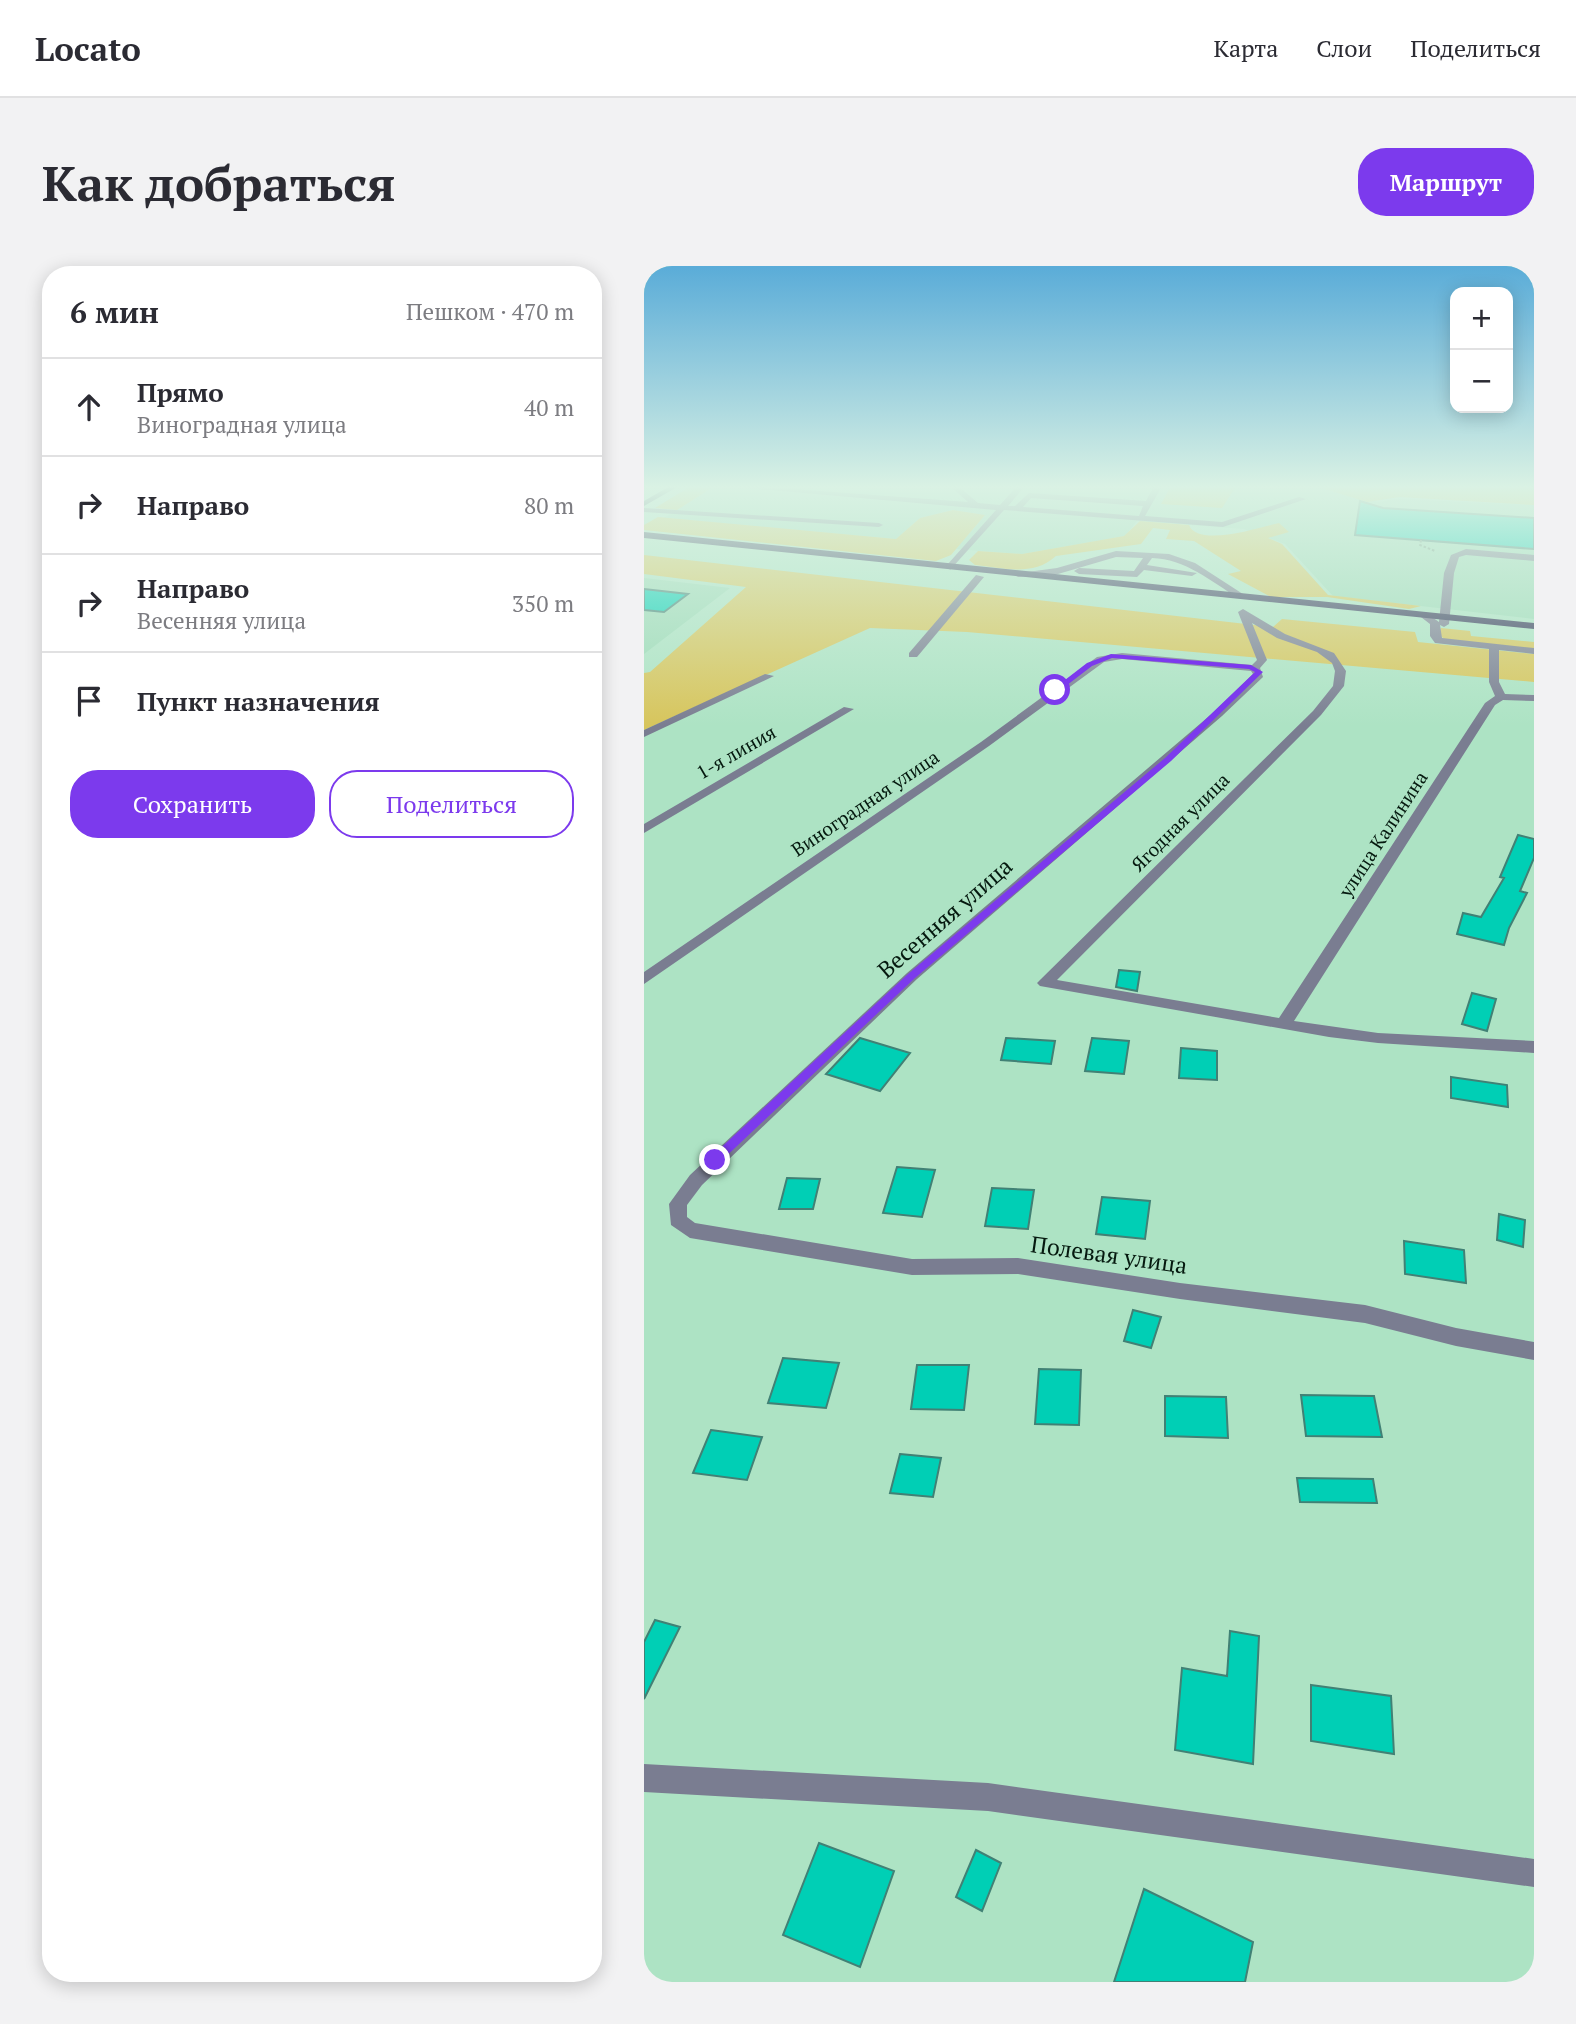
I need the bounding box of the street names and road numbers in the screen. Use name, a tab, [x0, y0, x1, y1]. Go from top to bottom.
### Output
street label: 1-я линия	[691, 719, 780, 784]
street label: Виноградная улица	[786, 744, 944, 861]
street label: улица Калинина	[1332, 766, 1433, 902]
street label: Ягодная улица	[1125, 767, 1235, 876]
street label: Весенняя улица	[871, 850, 1019, 985]
street label: Полевая улица	[1029, 1228, 1190, 1281]

